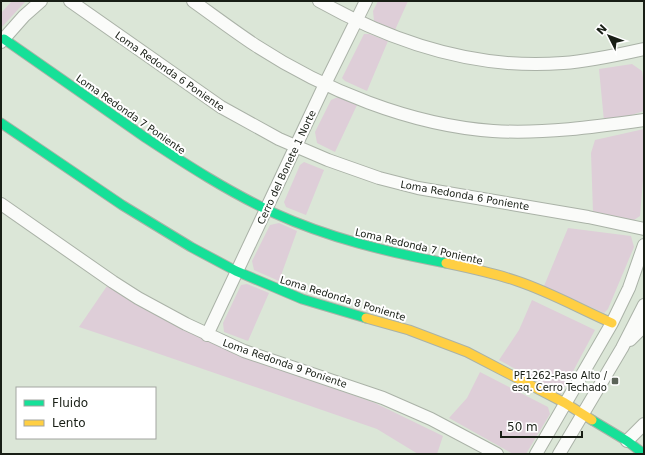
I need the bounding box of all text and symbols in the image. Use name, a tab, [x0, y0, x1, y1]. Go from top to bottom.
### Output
north arrow	[589, 16, 629, 56]
text: N	[594, 22, 610, 37]
street label: Loma Redonda 6 Poniente	[113, 29, 226, 113]
street label: Loma Redonda 7 Poniente	[74, 72, 187, 156]
street label: Cerro del Bonete 1 Norte	[255, 108, 318, 226]
street label: Loma Redonda 6 Poniente	[400, 179, 530, 212]
street label: Loma Redonda 7 Poniente	[354, 226, 484, 267]
street label: Loma Redonda 8 Poniente	[279, 274, 407, 323]
street label: Loma Redonda 9 Poniente	[221, 337, 348, 390]
place label: PF1262-Paso Alto / esq. Cerro Techado	[512, 370, 608, 393]
marker: PF1262-Paso Alto / esq. Cerro Techado	[610, 376, 620, 386]
legend	[16, 387, 156, 439]
text: Fluido	[52, 396, 88, 410]
scale bar	[501, 413, 582, 439]
text: Lento	[52, 416, 86, 430]
text: 50 m	[507, 420, 538, 434]

